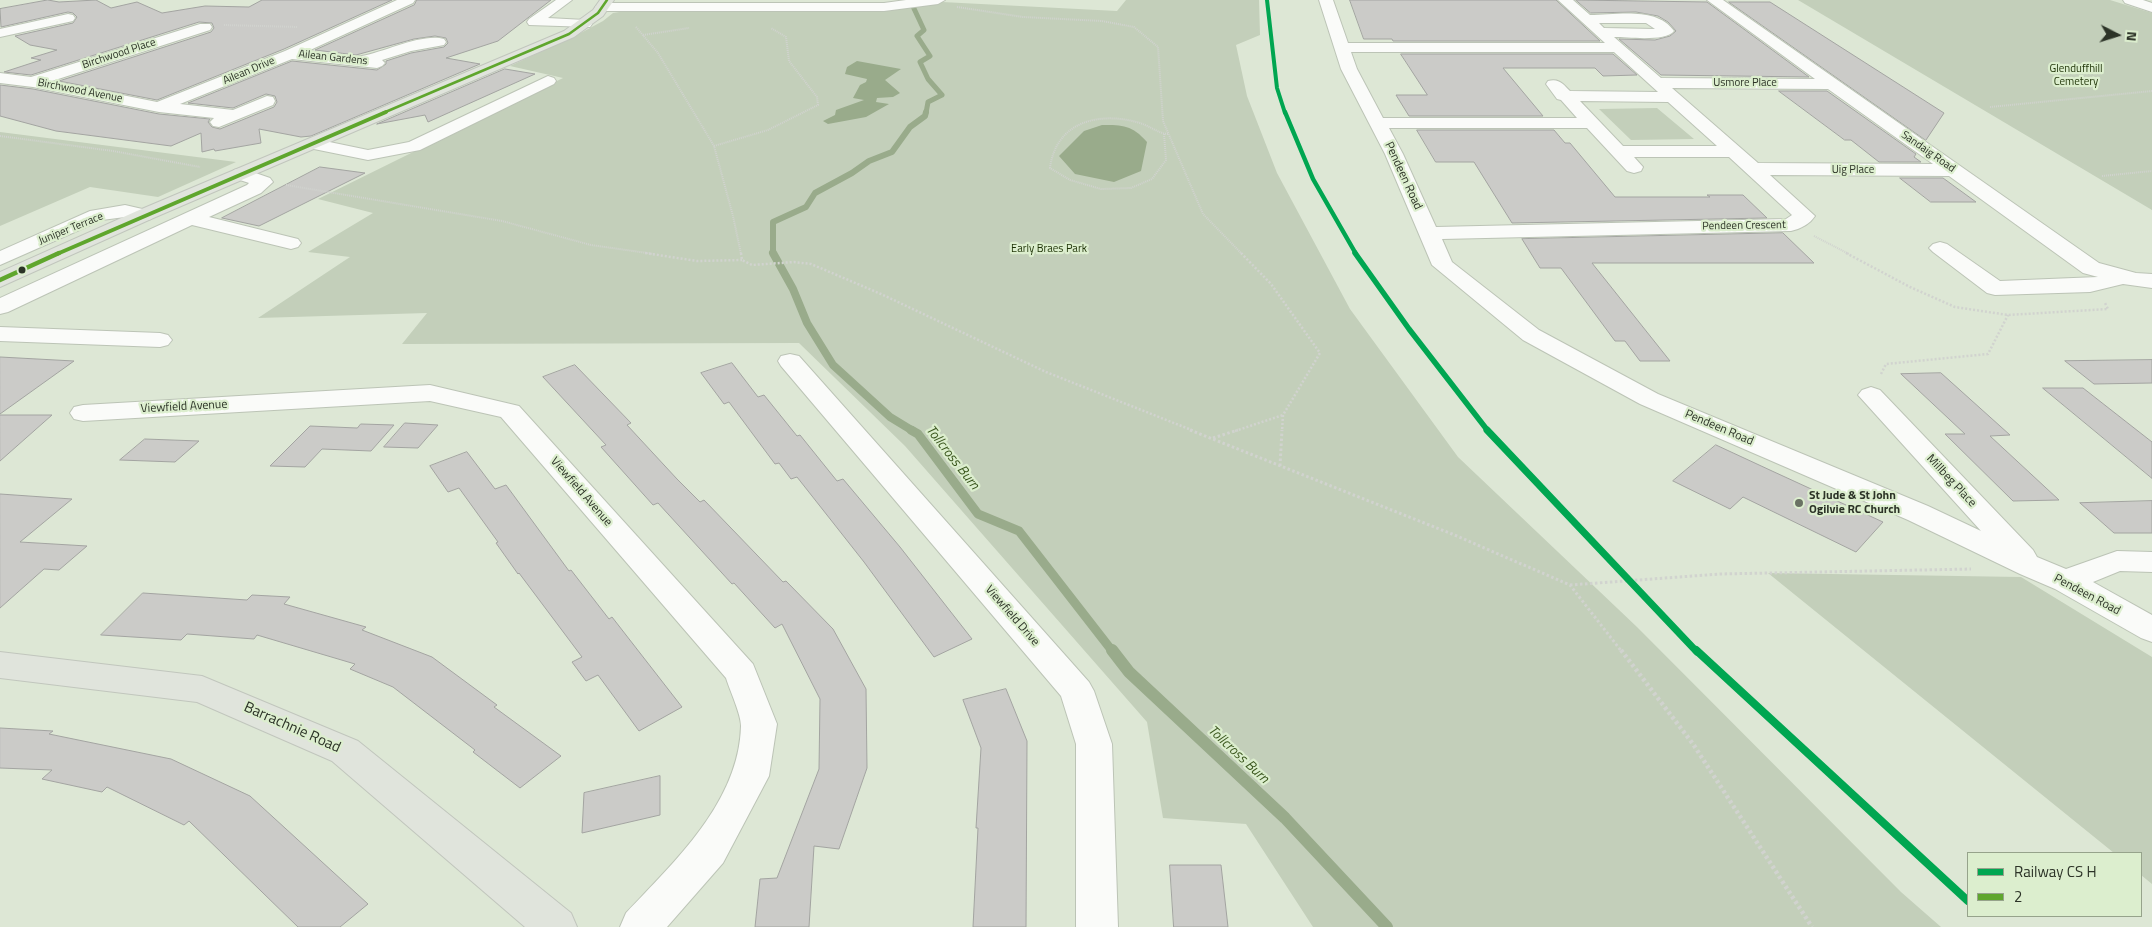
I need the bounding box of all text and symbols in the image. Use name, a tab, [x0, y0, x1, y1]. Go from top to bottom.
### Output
north arrow	[2092, 10, 2142, 60]
text: N	[2122, 31, 2143, 42]
street label: Birchwood Place	[81, 36, 157, 72]
street label: Ailean Gardens	[298, 48, 368, 68]
street label: Ailean Drive	[221, 54, 277, 88]
park label: Glenduffhill Cemetery	[2049, 62, 2103, 88]
street label: Birchwood Avenue	[36, 76, 124, 106]
street label: Usmore Place	[1713, 76, 1777, 90]
street label: Sandaig Road	[1898, 129, 1958, 175]
street label: Pendeen Road	[1381, 140, 1425, 212]
street label: Uig Place	[1832, 163, 1874, 177]
street label: Juniper Terrace	[37, 210, 105, 248]
street label: Pendeen Crescent	[1702, 219, 1786, 233]
park label: Early Braes Park	[1011, 242, 1087, 256]
unlabelled marker	[17, 265, 27, 275]
street label: Viewfield Avenue	[140, 398, 228, 416]
street label: Pendeen Road	[1683, 407, 1755, 449]
water label: Tollcross Burn	[922, 423, 982, 493]
street label: Millbeg Place	[1923, 452, 1979, 510]
street label: Viewfield Avenue	[547, 455, 615, 529]
place label: St Jude & St John Ogilvie RC Church	[1809, 489, 1900, 517]
marker: St Jude & St John Ogilvie RC Church	[1793, 497, 1805, 509]
street label: Pendeen Road	[2051, 571, 2123, 619]
street label: Viewfield Drive	[982, 583, 1042, 649]
street label: Barrachnie Road	[241, 699, 343, 757]
water label: Tollcross Burn	[1204, 723, 1272, 787]
legend	[1967, 852, 2142, 917]
text: Railway CS H	[2014, 860, 2097, 883]
text: 2	[2014, 885, 2022, 908]

